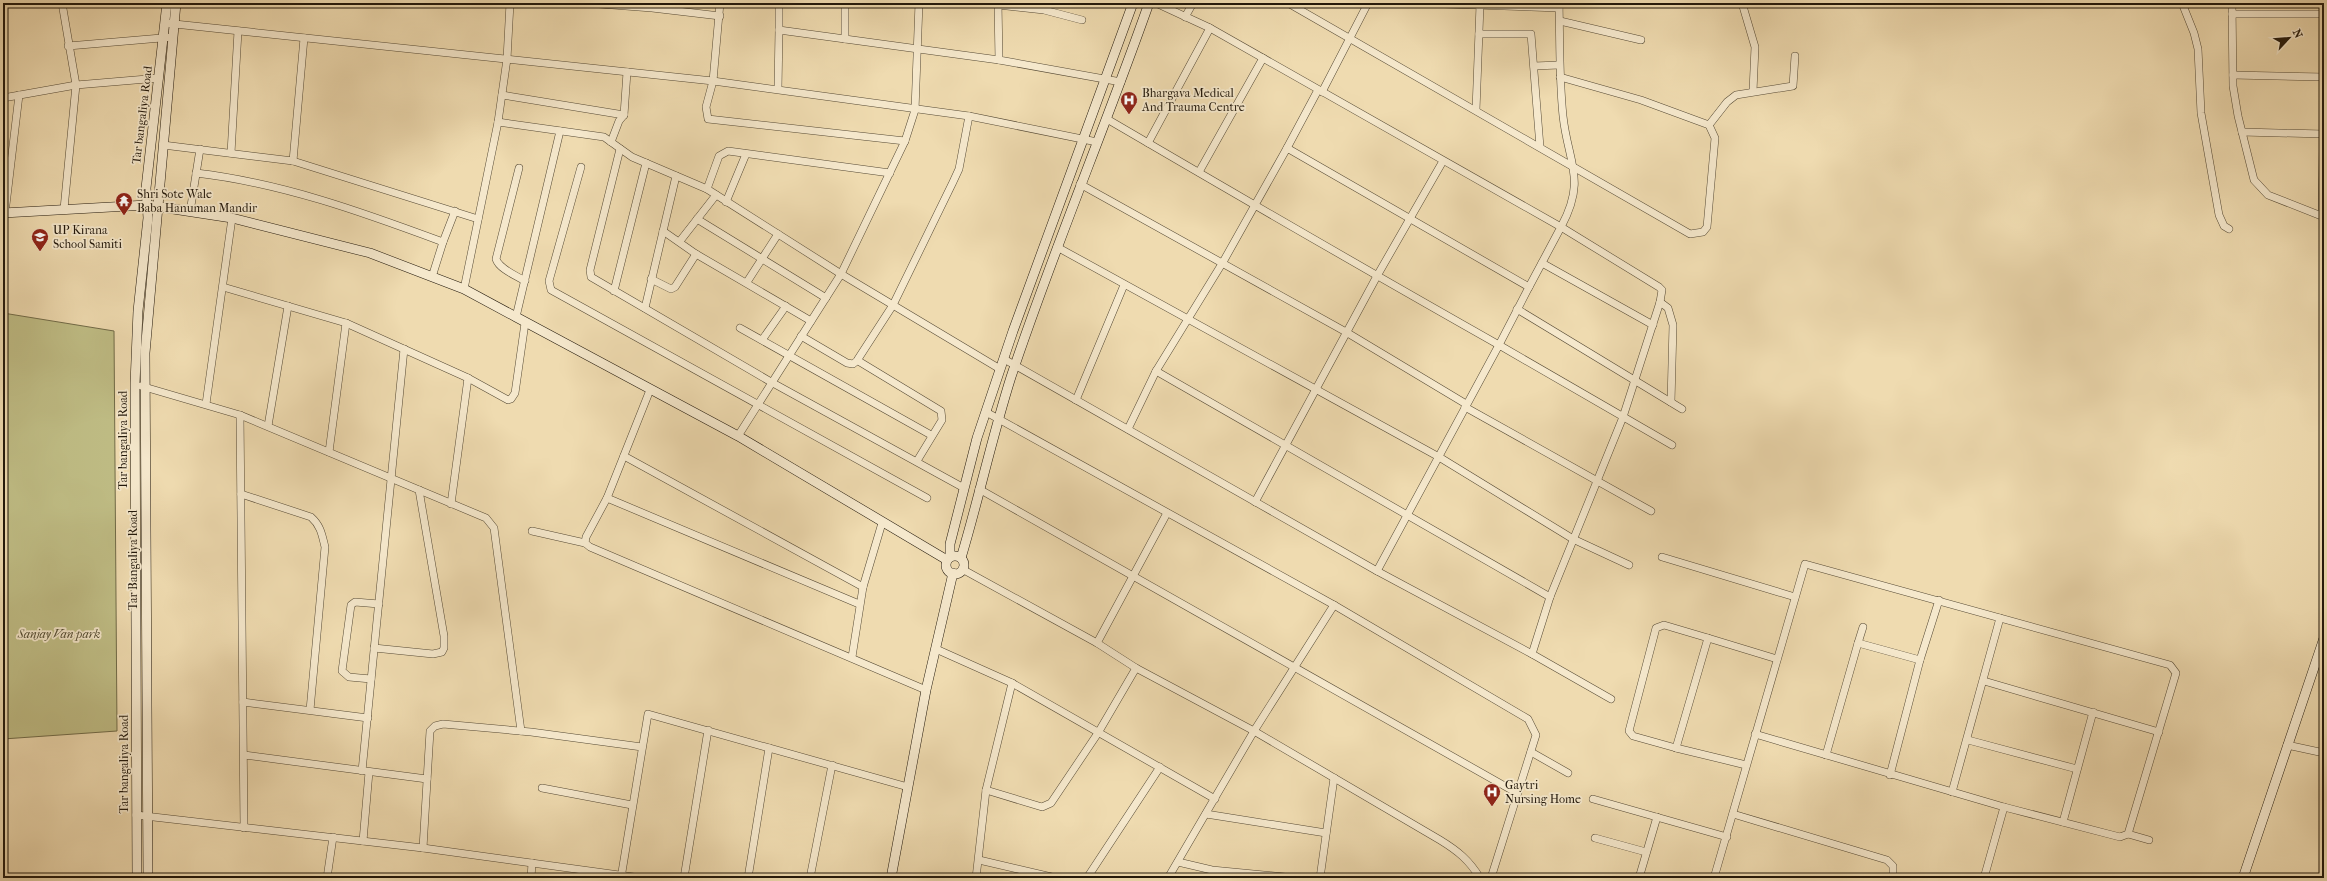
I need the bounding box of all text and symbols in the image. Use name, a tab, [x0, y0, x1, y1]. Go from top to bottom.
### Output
north arrow	[2269, 18, 2309, 58]
text: N	[2290, 27, 2305, 41]
street label: Tar bangaliya Road	[129, 65, 155, 165]
place label: Bhargava Medical And Trauma Centre	[1141, 86, 1245, 114]
hospital icon: Bhargava Medical And Trauma Centre	[1119, 90, 1139, 115]
place label: Shri Sote Wale Baba Hanuman Mandir	[137, 187, 258, 215]
temple icon: Shri Sote Wale Baba Hanuman Mandir	[114, 191, 134, 216]
place label: UP Kirana School Samiti	[53, 223, 123, 251]
school or university icon: UP Kirana School Samiti	[30, 227, 50, 252]
street label: Tar bangaliya Road	[116, 390, 130, 489]
street label: Tar Bangaliya Road	[126, 509, 140, 610]
park label: Sanjay Van park	[17, 627, 100, 641]
street label: Tar bangaliya Road	[117, 714, 131, 813]
place label: Gaytri Nursing Home	[1505, 778, 1581, 806]
hospital icon: Gaytri Nursing Home	[1482, 782, 1502, 807]

